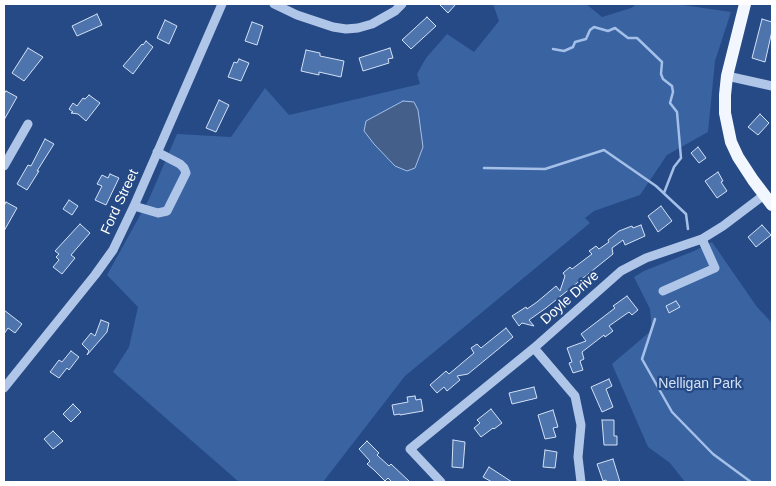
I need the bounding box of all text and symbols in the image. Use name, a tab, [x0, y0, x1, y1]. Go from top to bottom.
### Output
street label: Ford Street	[98, 167, 142, 237]
street label: Doyle Drive	[537, 268, 603, 328]
park label: Nelligan Park	[658, 376, 742, 392]

